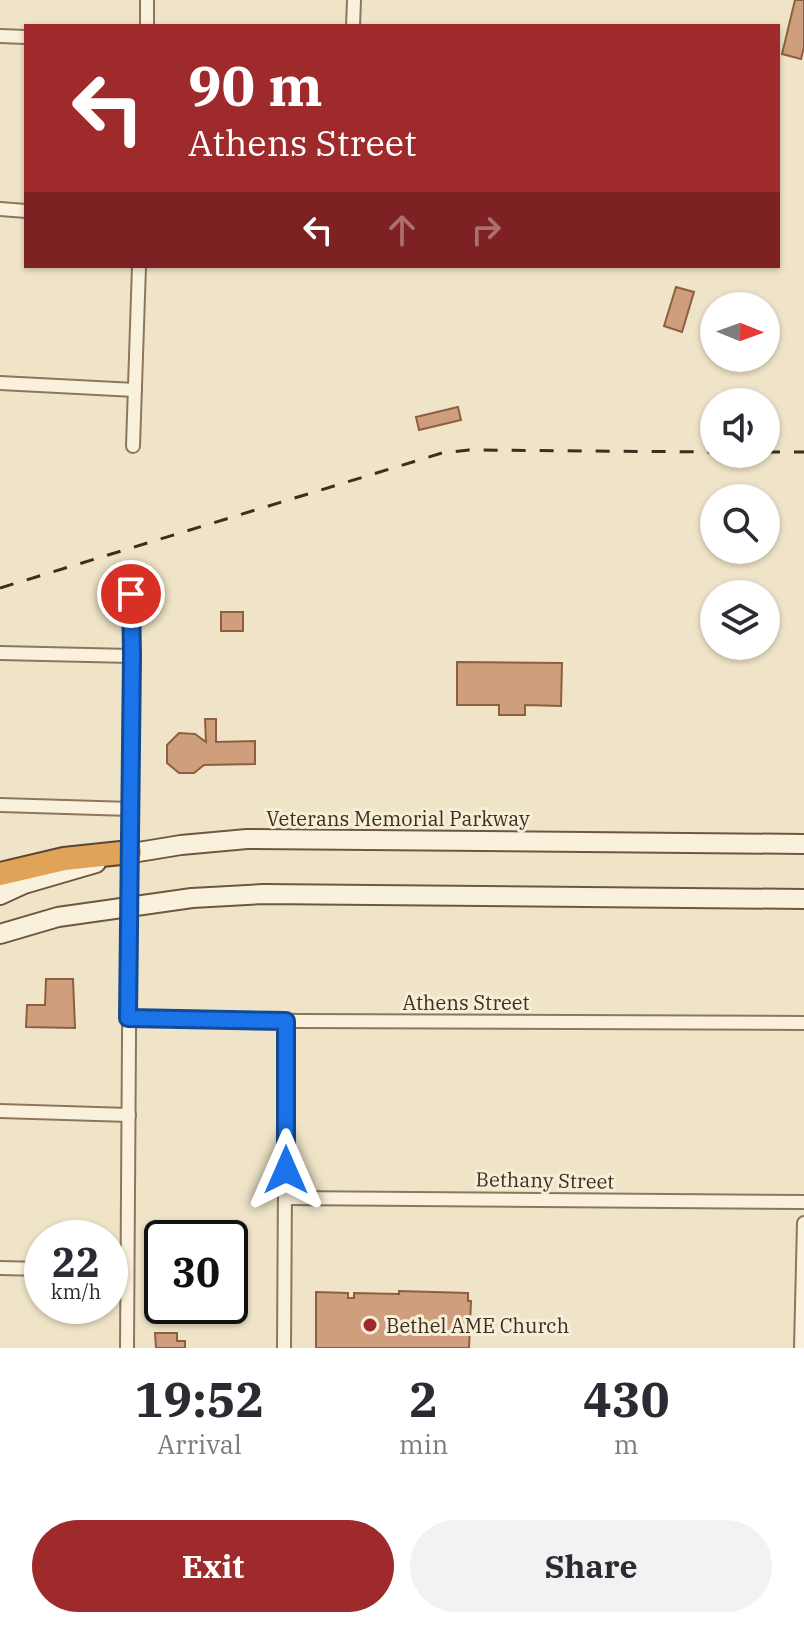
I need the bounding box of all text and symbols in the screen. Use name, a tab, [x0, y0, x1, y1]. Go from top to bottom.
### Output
text: 90 m	[188, 49, 323, 121]
icon: left	[56, 56, 160, 160]
text: Athens Street	[188, 119, 417, 166]
icon: left	[296, 208, 340, 252]
icon: ahead	[380, 208, 424, 252]
icon: right	[464, 208, 508, 252]
north arrow	[700, 292, 780, 372]
map controls	[700, 292, 780, 660]
button: sound	[700, 388, 780, 468]
button: search	[700, 484, 780, 564]
pin	[97, 560, 165, 628]
icon: arrive	[109, 572, 153, 616]
button: layers	[700, 580, 780, 660]
street label: Veterans Memorial Parkway	[266, 805, 530, 832]
street label: Athens Street	[402, 989, 530, 1016]
position arrow	[244, 1128, 328, 1212]
street label: Bethany Street	[475, 1165, 615, 1195]
speed limit sign: 30	[144, 1220, 248, 1324]
text: 22	[52, 1236, 100, 1288]
text: km/h	[51, 1278, 101, 1305]
place label: Bethel AME Church	[386, 1312, 569, 1339]
marker: Bethel AME Church	[361, 1316, 379, 1334]
text: 19:52	[135, 1368, 264, 1430]
text: 2	[409, 1368, 438, 1430]
text: 430	[583, 1368, 669, 1430]
text: Arrival	[157, 1427, 242, 1461]
text: min	[399, 1427, 448, 1461]
text: m	[614, 1427, 639, 1461]
button: Exit	[32, 1520, 394, 1612]
button: Share	[410, 1520, 772, 1612]

